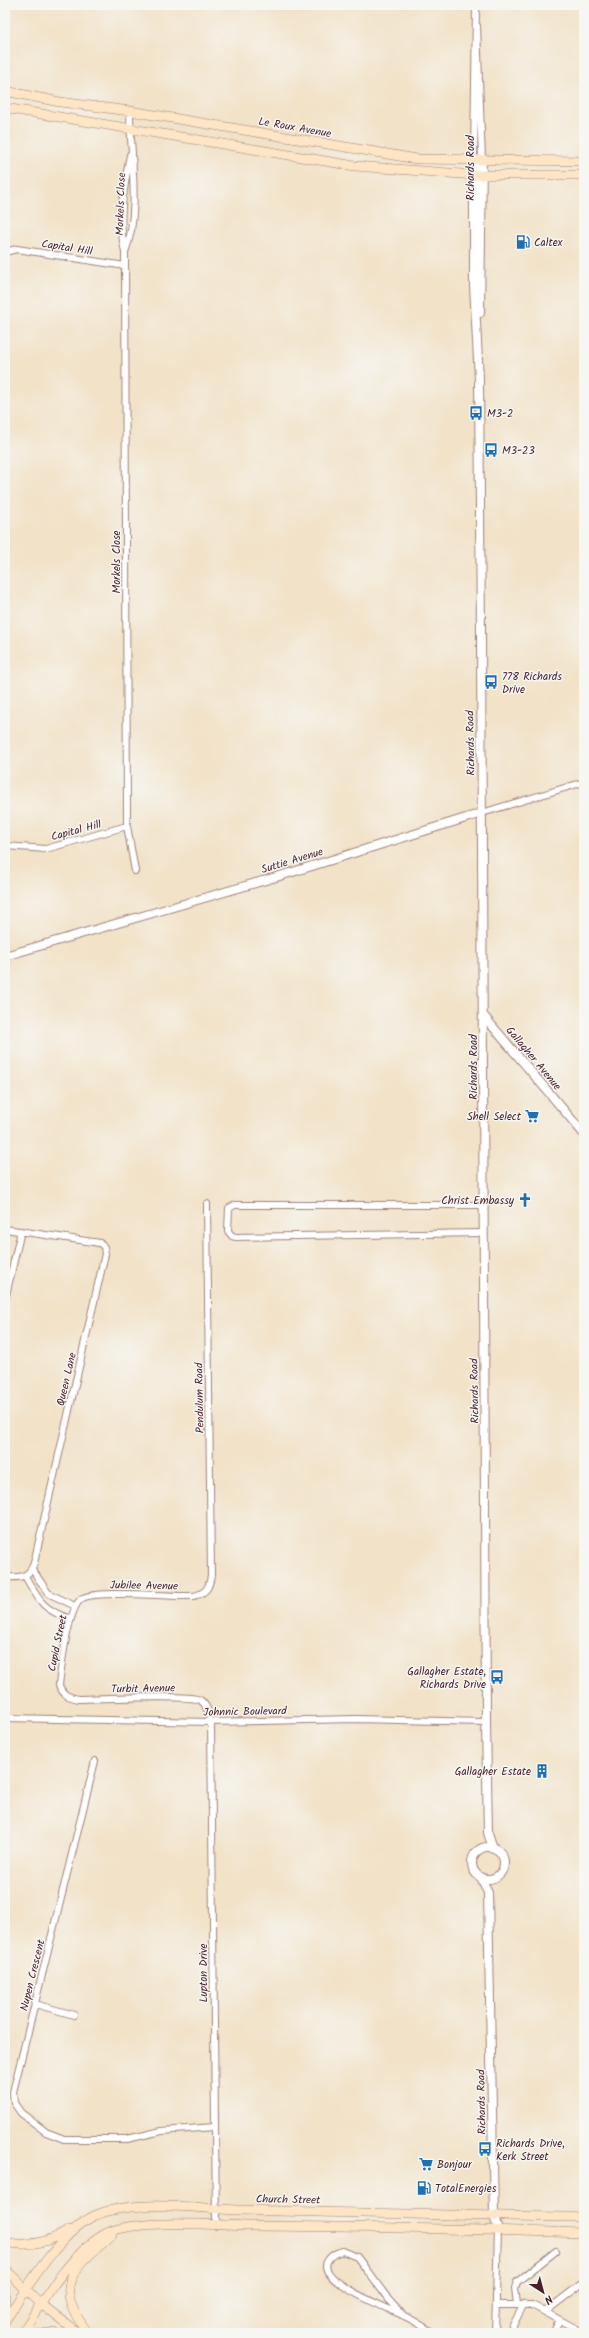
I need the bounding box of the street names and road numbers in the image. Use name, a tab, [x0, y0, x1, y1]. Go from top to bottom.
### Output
street label: Le Roux Avenue	[257, 113, 333, 143]
street label: Richards Road	[462, 135, 480, 201]
street label: Morkels Close	[111, 172, 131, 236]
street label: Capital Hill	[40, 235, 94, 261]
street label: Morkels Close	[108, 530, 126, 594]
street label: Richards Road	[461, 710, 481, 776]
street label: Capital Hill	[49, 816, 104, 846]
street label: Suttie Avenue	[259, 843, 326, 879]
street label: Gallagher Avenue	[501, 1023, 566, 1095]
street label: Richards Road	[465, 1034, 483, 1100]
street label: Queen Lane	[52, 1351, 82, 1408]
street label: Richards Road	[465, 1358, 485, 1424]
street label: Pendulum Road	[190, 1362, 210, 1434]
street label: Jubilee Avenue	[110, 1576, 178, 1596]
street label: Cupid Street	[43, 1612, 73, 1673]
street label: Turbit Avenue	[111, 1679, 175, 1699]
street label: Johnnic Boulevard	[203, 1702, 287, 1722]
street label: Nupen Crescent	[15, 1937, 51, 2013]
street label: Lupton Drive	[195, 1943, 213, 2003]
street label: Richards Road	[472, 2069, 492, 2135]
street label: Church Street	[256, 2190, 321, 2210]

